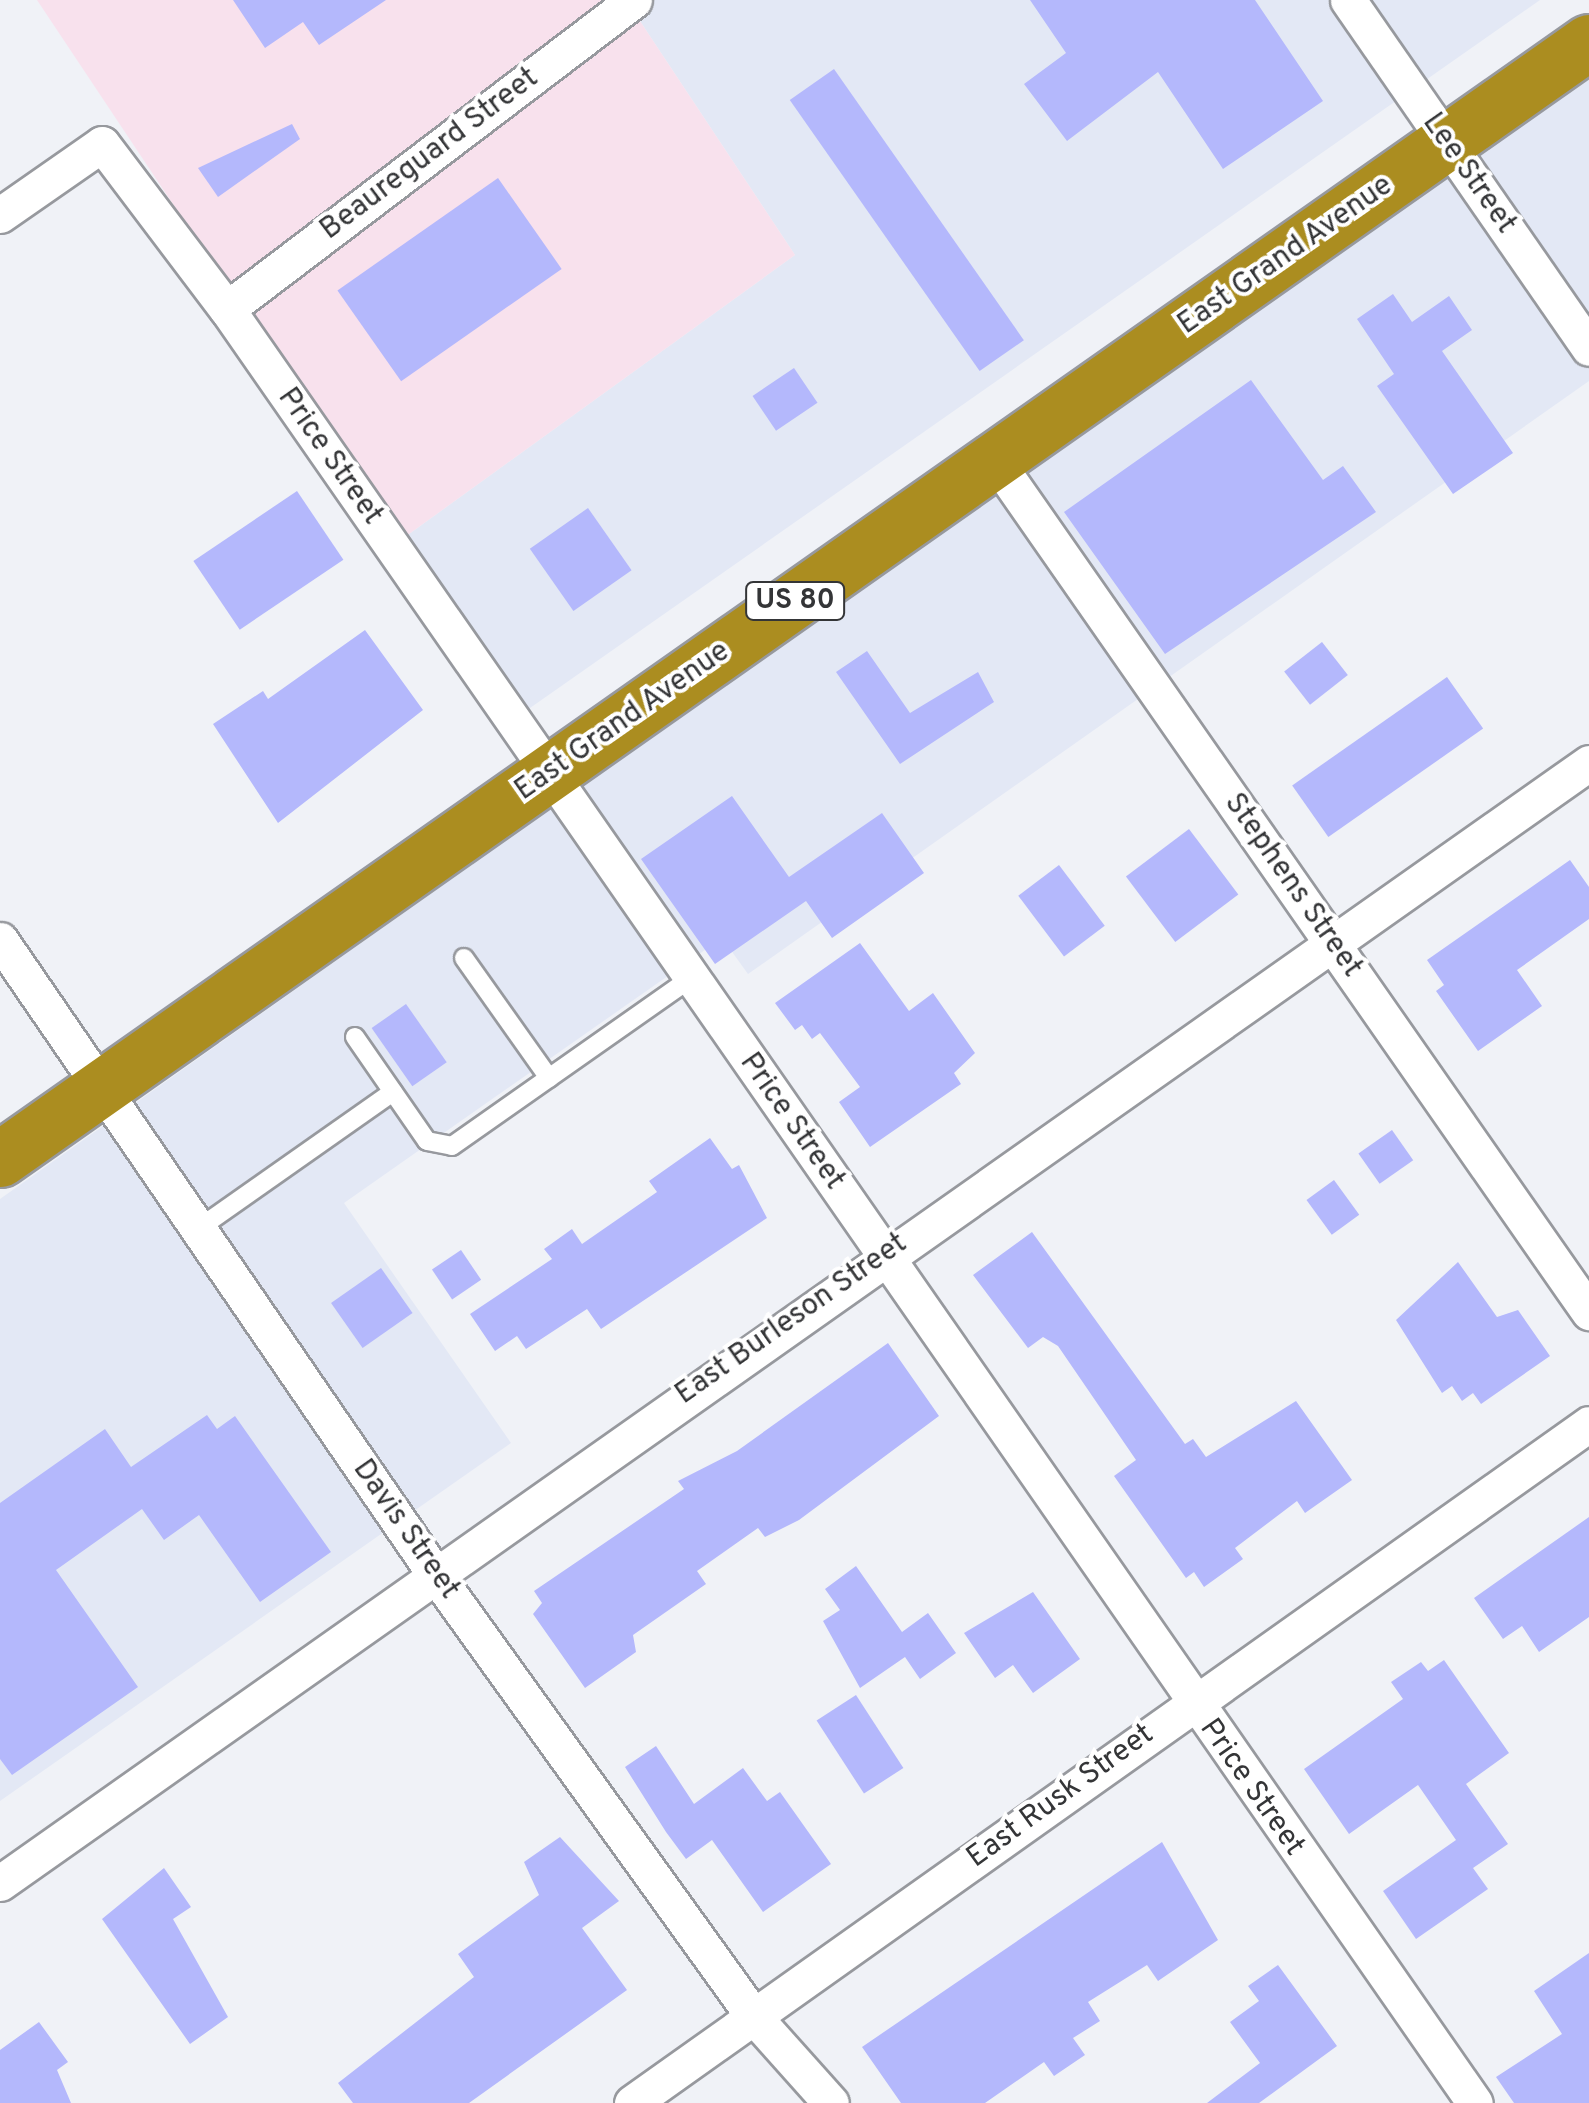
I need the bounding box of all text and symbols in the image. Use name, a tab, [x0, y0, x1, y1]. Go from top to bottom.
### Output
street label: Beaureguard Street	[314, 61, 546, 249]
street label: Lee Street	[1413, 107, 1523, 241]
street label: East Grand Avenue	[1171, 168, 1401, 344]
street label: Price Street	[269, 382, 389, 532]
road number: US 80	[745, 578, 845, 624]
street label: East Grand Avenue	[508, 634, 738, 810]
street label: Stephens Street	[1215, 787, 1369, 985]
street label: Price Street	[731, 1047, 851, 1197]
street label: East Burleson Street	[669, 1226, 915, 1414]
street label: Davis Street	[344, 1453, 466, 1607]
street label: Price Street	[1191, 1713, 1311, 1863]
street label: East Rusk Street	[961, 1717, 1161, 1877]

